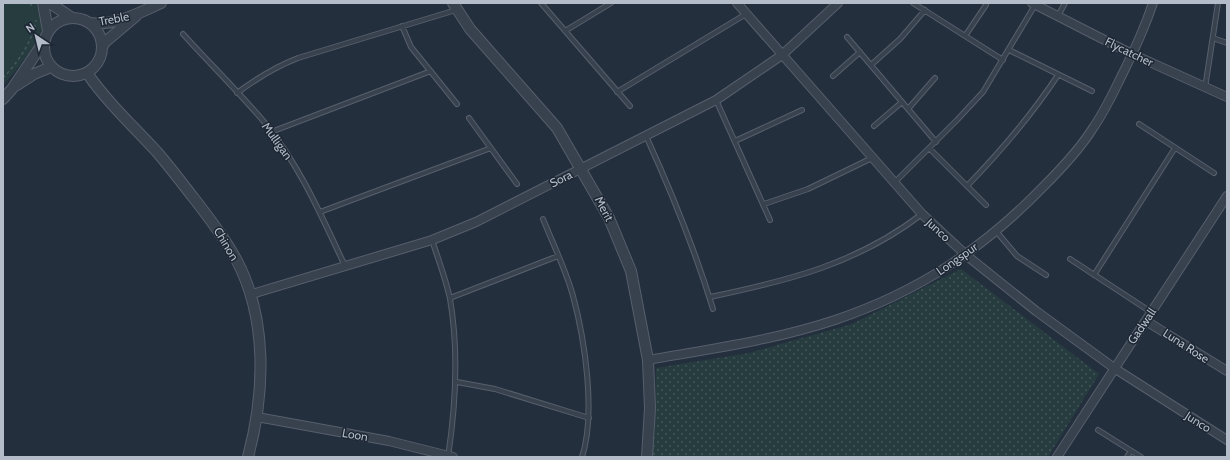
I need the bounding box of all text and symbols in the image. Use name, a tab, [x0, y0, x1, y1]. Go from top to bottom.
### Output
street label: Treble	[97, 8, 130, 29]
north arrow	[16, 16, 56, 56]
text: N	[23, 20, 37, 36]
street label: Flycatcher	[1103, 33, 1156, 70]
street label: Mulligan	[259, 119, 296, 163]
street label: Sora	[547, 167, 575, 190]
street label: Merit	[592, 194, 617, 224]
street label: Junco	[922, 214, 954, 245]
street label: Chinon	[211, 224, 242, 263]
street label: Longspur	[933, 239, 980, 278]
street label: Gadwall	[1124, 305, 1159, 347]
street label: Luna Rose	[1160, 325, 1212, 366]
street label: Junco	[1182, 407, 1214, 436]
street label: Loon	[341, 425, 369, 444]

